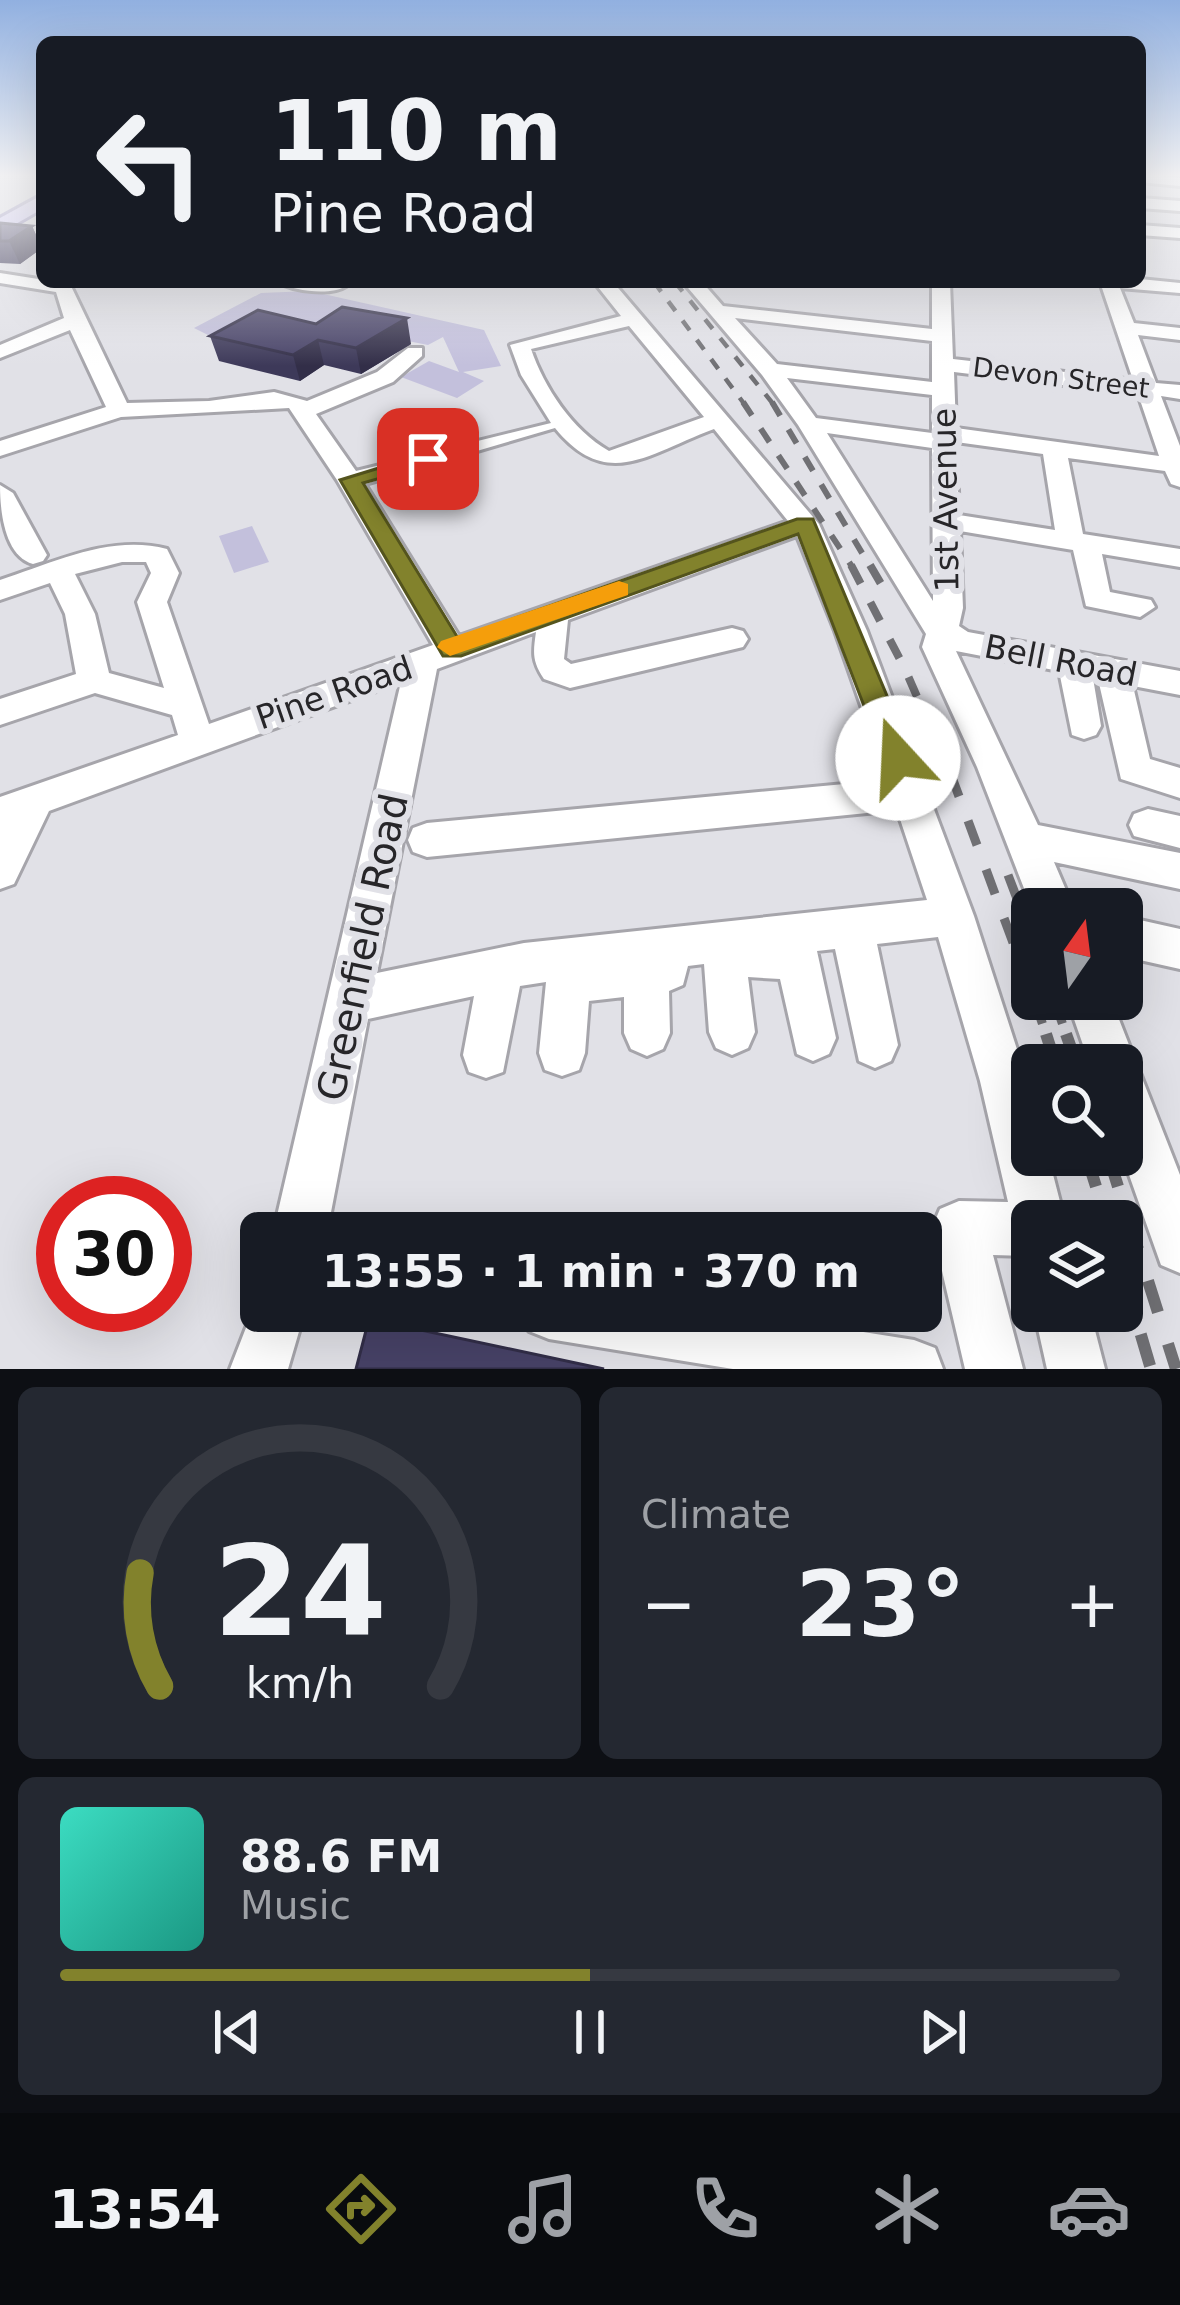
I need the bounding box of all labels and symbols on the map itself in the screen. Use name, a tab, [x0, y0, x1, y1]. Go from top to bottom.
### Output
street label: Devon Street	[971, 351, 1151, 404]
pin	[377, 408, 479, 510]
street label: 1st Avenue	[924, 408, 967, 592]
street label: Bell Road	[981, 627, 1140, 694]
street label: Pine Road	[251, 648, 418, 737]
position arrow	[835, 695, 961, 821]
street label: Greenfield Road	[308, 790, 417, 1105]
north arrow	[1011, 888, 1143, 1020]
speed limit sign: 30	[36, 1176, 192, 1332]

